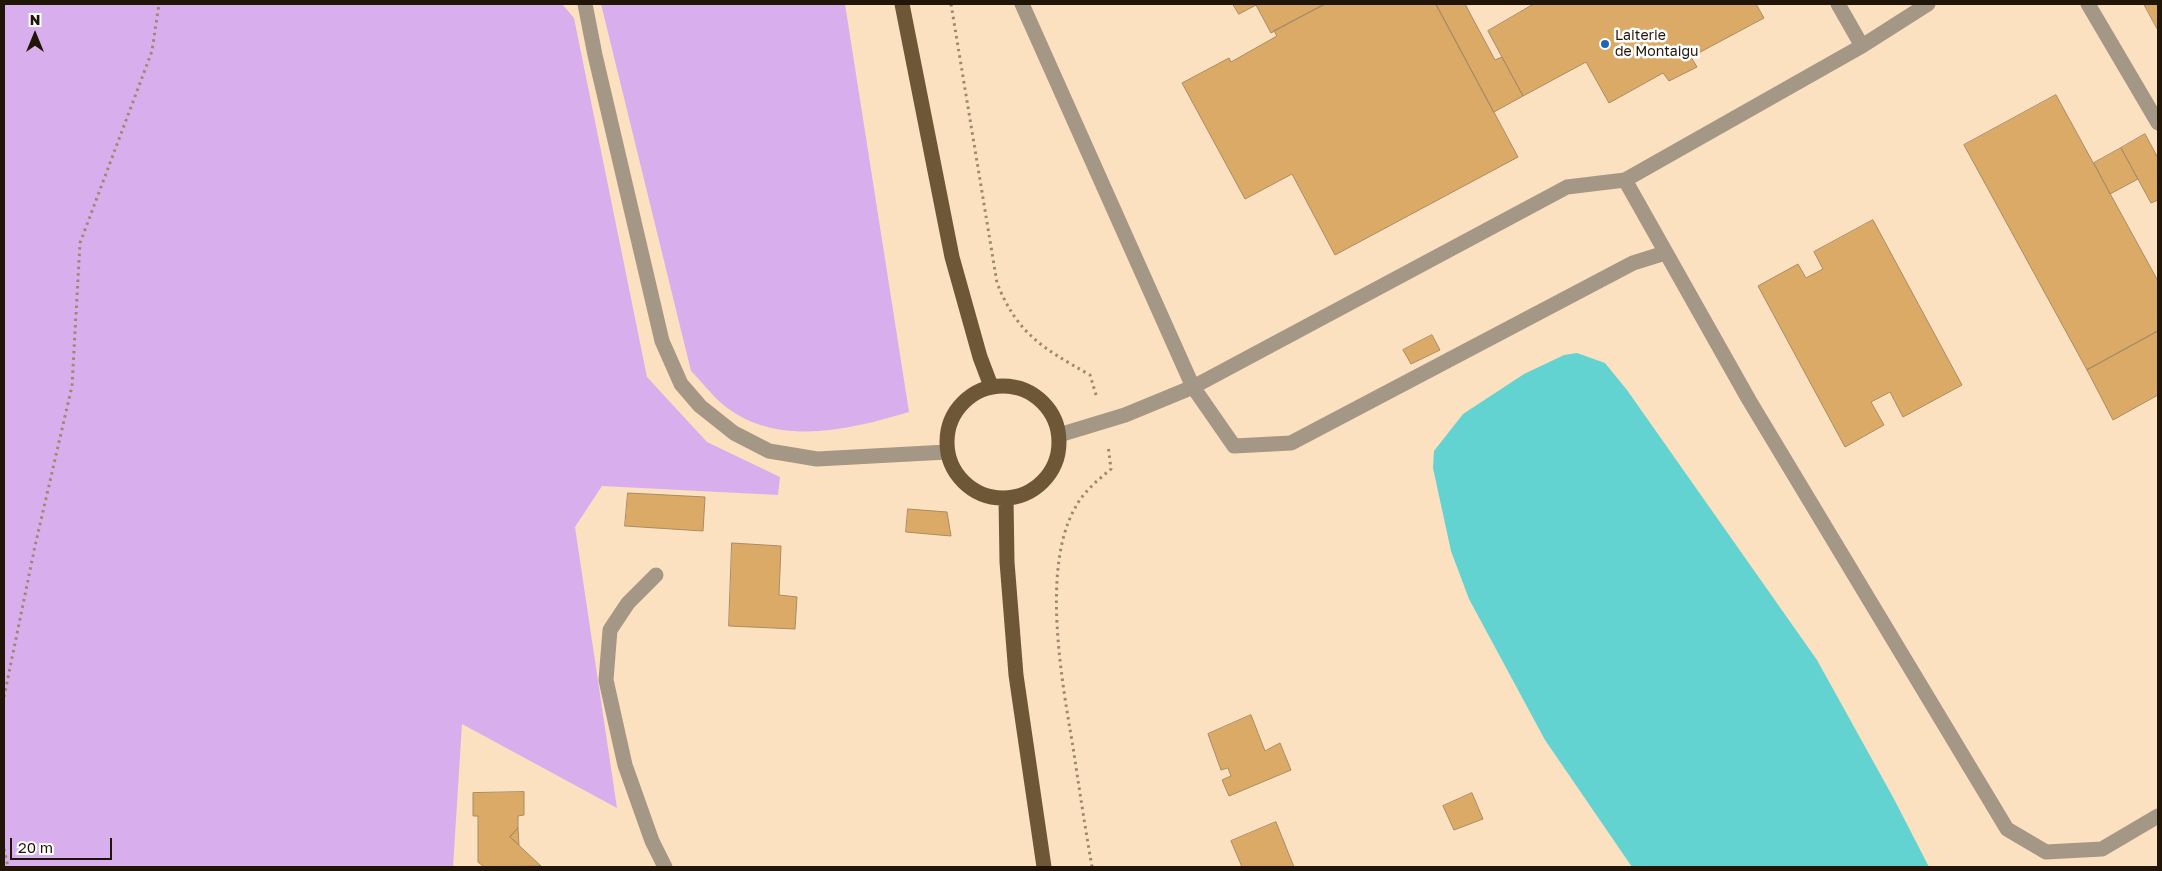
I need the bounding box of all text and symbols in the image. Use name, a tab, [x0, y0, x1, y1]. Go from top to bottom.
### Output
north arrow	[10, 10, 60, 60]
text: N	[30, 11, 40, 28]
place label: Laiterie de Montaigu	[1615, 28, 1698, 60]
marker: Laiterie de Montaigu	[1599, 38, 1611, 50]
scale bar	[12, 828, 115, 860]
text: 20 m	[18, 838, 53, 856]

